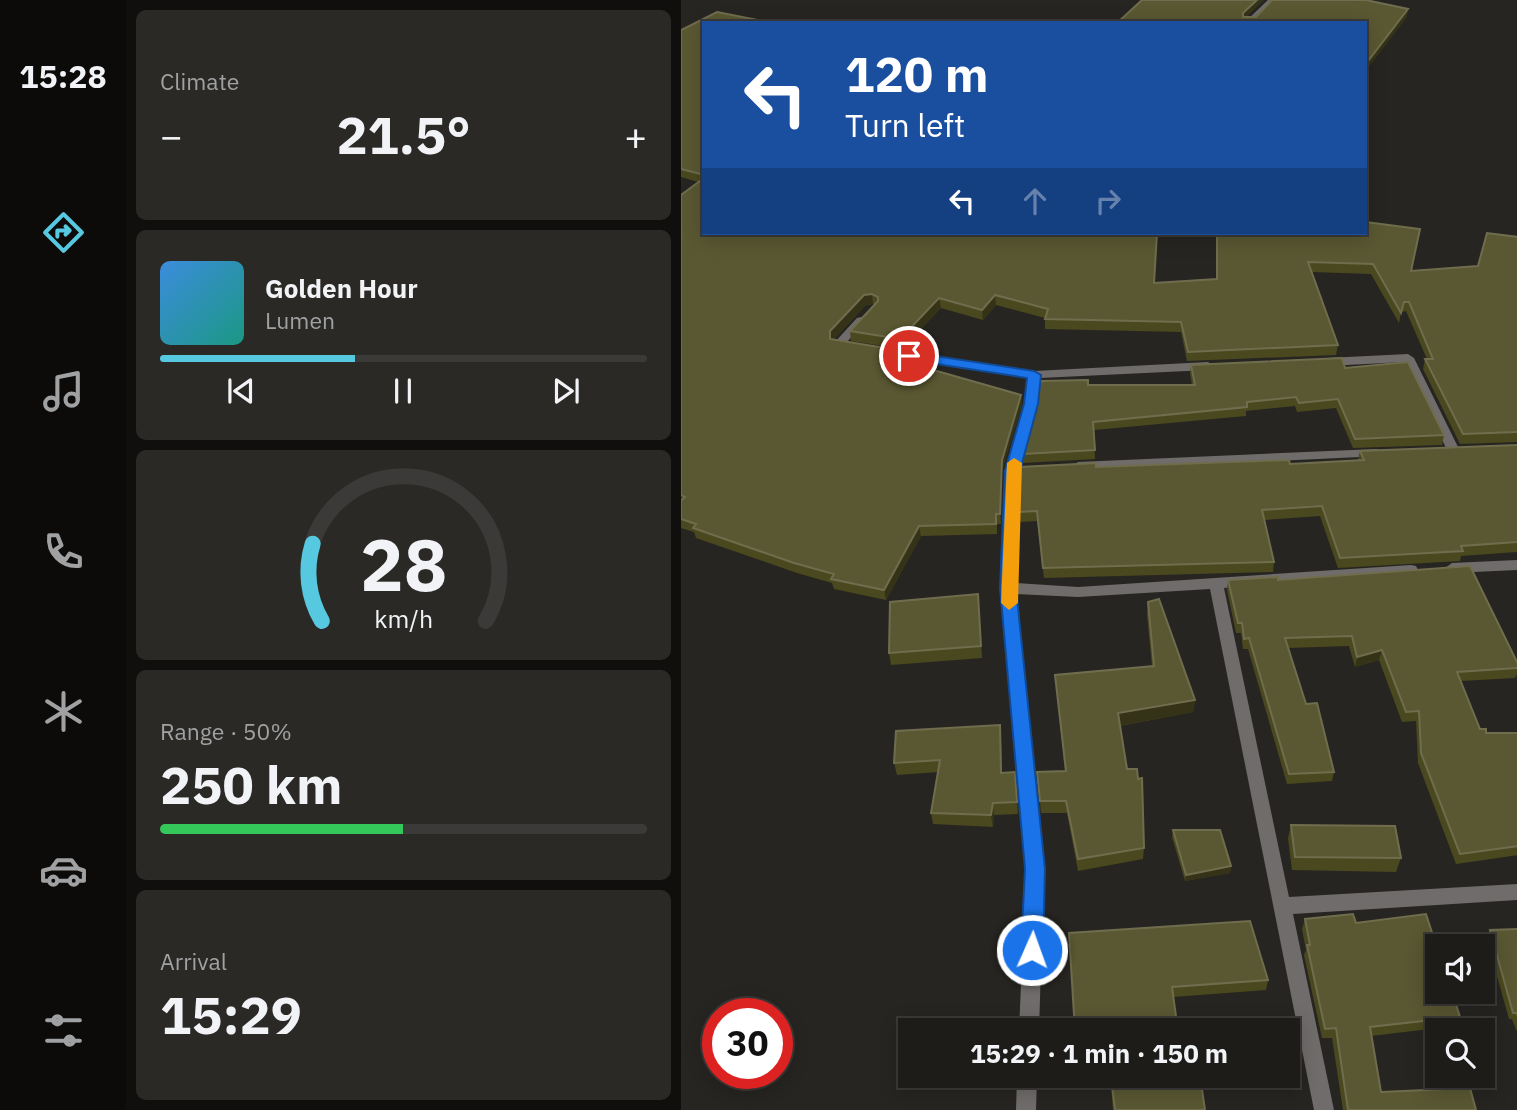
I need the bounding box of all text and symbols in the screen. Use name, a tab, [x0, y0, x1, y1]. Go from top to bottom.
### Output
text: 120 m	[845, 42, 989, 105]
icon: left	[730, 49, 821, 140]
text: 15:28	[19, 55, 107, 97]
text: Climate	[160, 66, 239, 96]
text: 21.5°	[336, 101, 471, 168]
text: Turn left	[845, 104, 965, 146]
text: −	[160, 111, 183, 160]
text: +	[624, 111, 647, 160]
icon: left	[943, 182, 981, 220]
icon: ahead	[1016, 182, 1054, 220]
icon: right	[1089, 182, 1127, 220]
icon: directions	[39, 208, 88, 257]
text: Golden Hour	[265, 271, 418, 305]
text: Lumen	[265, 305, 335, 335]
pin	[879, 326, 939, 386]
icon: arrive	[890, 337, 928, 375]
icon: music	[39, 367, 88, 416]
icon: previous	[222, 372, 260, 410]
icon: pause	[384, 372, 422, 410]
icon: next	[547, 372, 585, 410]
text: 28	[360, 516, 447, 611]
icon: phone	[39, 527, 88, 576]
text: km/h	[374, 602, 433, 635]
icon: climate	[39, 687, 88, 736]
text: Range · 50%	[160, 716, 292, 746]
text: 250 km	[160, 751, 342, 818]
icon: car	[39, 846, 88, 895]
position arrow	[995, 913, 1069, 987]
map controls	[1425, 934, 1495, 1088]
button: sound	[1425, 934, 1495, 1004]
text: Arrival	[160, 946, 227, 976]
text: 15:29	[160, 981, 302, 1048]
speed limit sign: 30	[702, 998, 793, 1089]
icon: filters	[39, 1006, 88, 1055]
button: search	[1425, 1018, 1495, 1088]
text: 15:29 · 1 min · 150 m	[970, 1036, 1228, 1070]

